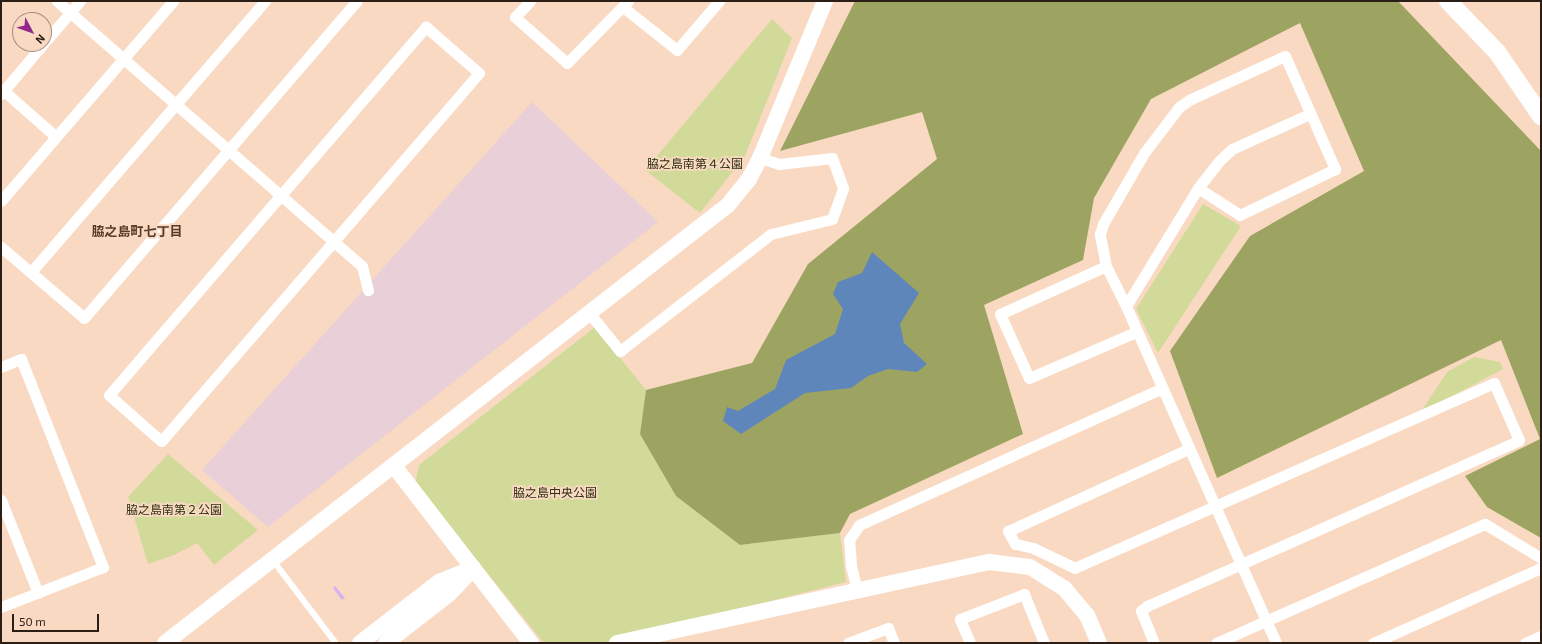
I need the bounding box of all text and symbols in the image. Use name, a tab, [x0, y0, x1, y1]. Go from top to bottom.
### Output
north arrow	[12, 12, 52, 52]
text: N	[33, 32, 48, 47]
park label: 脇之島南第４公園	[647, 157, 743, 171]
district label: 脇之島町七丁目	[92, 223, 182, 239]
park label: 脇之島中央公園	[513, 486, 597, 500]
park label: 脇之島南第２公園	[126, 503, 222, 517]
scale bar	[14, 606, 101, 632]
text: 50 m	[19, 614, 46, 628]

